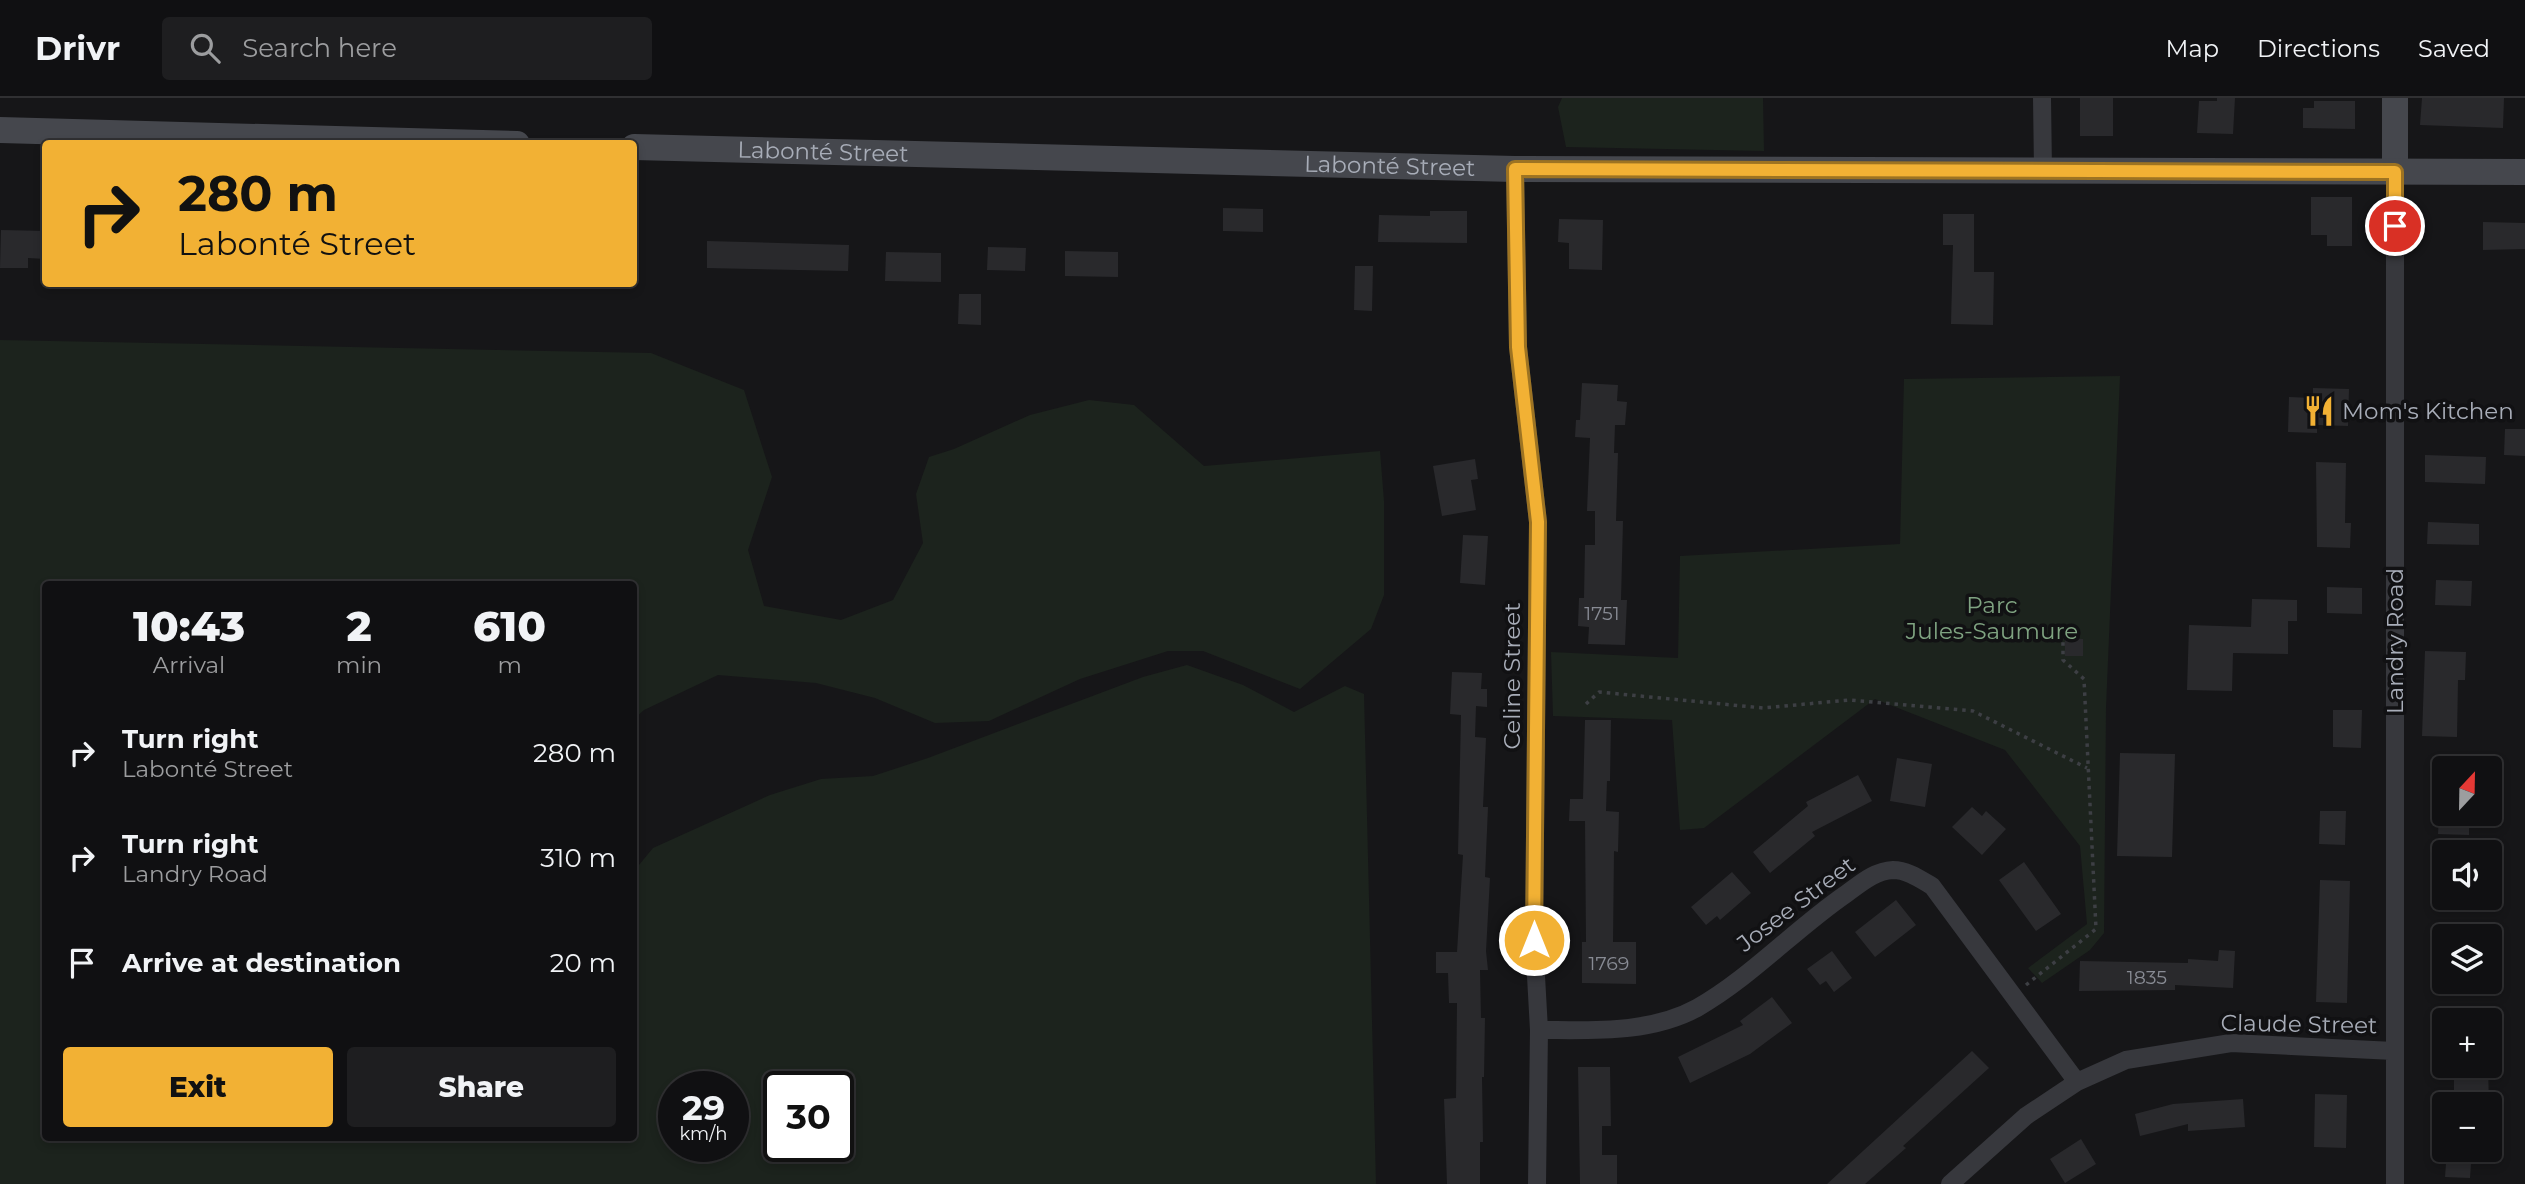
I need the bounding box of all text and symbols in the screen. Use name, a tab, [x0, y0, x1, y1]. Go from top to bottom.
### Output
search box	[162, 17, 652, 80]
text: Drivr	[35, 28, 120, 68]
icon: search	[186, 29, 224, 67]
text: Search here	[242, 32, 397, 64]
text: Map	[2166, 34, 2219, 63]
text: Directions	[2257, 34, 2380, 63]
text: Saved	[2418, 34, 2490, 63]
street label: Labonté Street	[737, 136, 909, 168]
street label: Labonté Street	[1304, 150, 1476, 182]
text: 280 m	[178, 164, 338, 223]
icon: right	[63, 168, 154, 259]
pin	[2365, 196, 2425, 256]
icon: arrive	[2376, 207, 2414, 245]
text: Labonté Street	[178, 224, 416, 263]
restaurant icon: Mom's Kitchen	[2302, 394, 2336, 428]
place label: Mom's Kitchen	[2342, 397, 2514, 425]
street label: Landry Road	[2381, 568, 2409, 714]
park label: Parc Jules-Saumure	[1905, 591, 2078, 645]
text: 10:43	[133, 600, 245, 652]
text: 2	[347, 600, 372, 652]
text: 610	[473, 600, 546, 652]
street label: Celine Street	[1498, 602, 1526, 750]
house number: 1751	[1584, 602, 1620, 625]
text: Arrival	[153, 651, 225, 679]
text: min	[336, 651, 382, 679]
text: m	[497, 651, 522, 679]
text: Turn right	[122, 723, 258, 755]
icon: right	[63, 734, 101, 772]
text: 280 m	[533, 737, 616, 769]
text: Labonté Street	[122, 755, 293, 783]
north arrow	[2432, 756, 2502, 826]
map controls	[2432, 756, 2502, 1162]
text: Turn right	[122, 828, 258, 860]
icon: right	[63, 839, 101, 877]
button: sound	[2432, 840, 2502, 910]
text: 310 m	[540, 842, 616, 874]
street label: Josee Street	[1731, 851, 1861, 958]
text: Landry Road	[122, 860, 268, 888]
position arrow	[1497, 903, 1571, 977]
button: layers	[2432, 924, 2502, 994]
icon: arrive	[63, 944, 101, 982]
text: Arrive at destination	[122, 947, 401, 979]
text: 20 m	[550, 947, 616, 979]
house number: 1769	[1589, 952, 1629, 975]
house number: 1835	[2127, 966, 2167, 989]
button: +	[2432, 1008, 2502, 1078]
street label: Claude Street	[2220, 1009, 2378, 1039]
button: Exit	[63, 1047, 333, 1127]
button: Share	[347, 1047, 616, 1127]
speed limit sign: 30	[763, 1071, 854, 1162]
text: 29	[682, 1086, 725, 1129]
button: −	[2432, 1092, 2502, 1162]
text: km/h	[679, 1123, 728, 1145]

